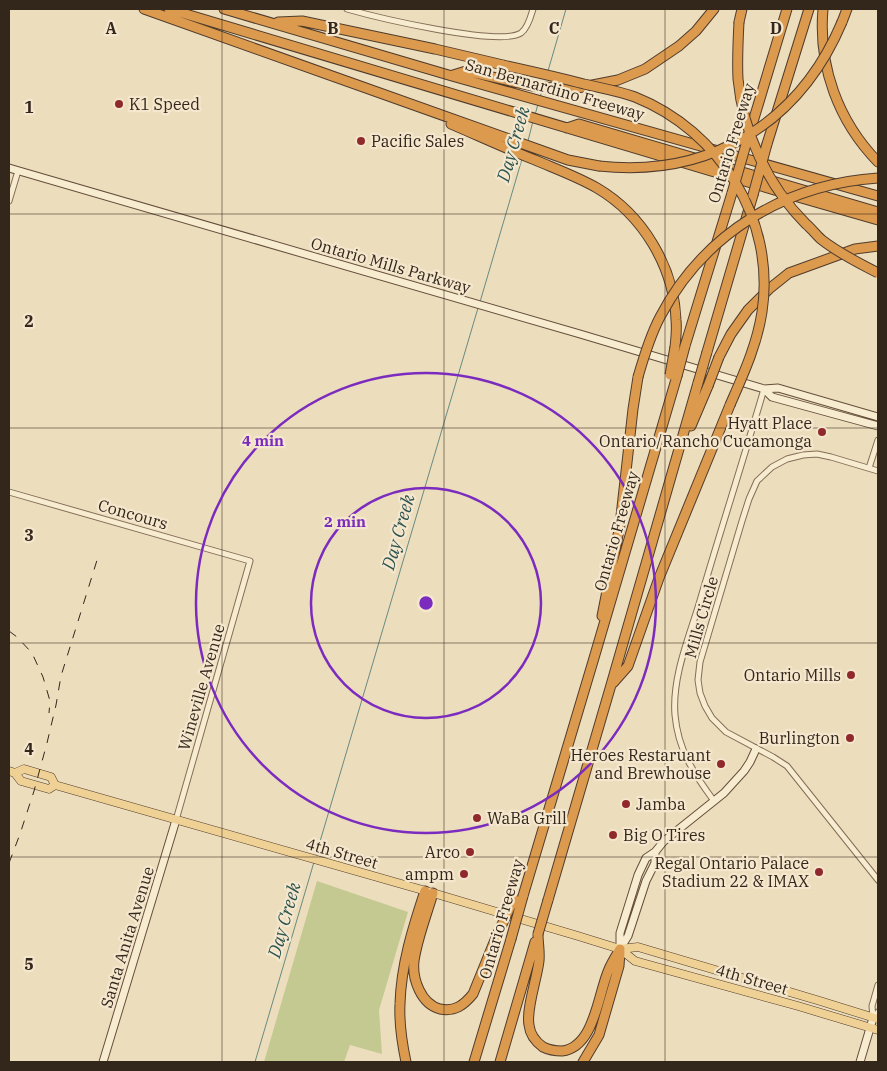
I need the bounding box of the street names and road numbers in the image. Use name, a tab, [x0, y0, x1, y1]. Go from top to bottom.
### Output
street label: San Bernardino Freeway	[463, 54, 647, 124]
street label: Ontario Freeway	[703, 80, 759, 205]
street label: Ontario Mills Parkway	[309, 233, 474, 298]
street label: Ontario Freeway	[589, 468, 643, 593]
street label: Concours	[96, 495, 170, 533]
street label: Mills Circle	[680, 574, 722, 660]
street label: Wineville Avenue	[173, 621, 229, 753]
street label: 4th Street	[304, 833, 381, 873]
street label: Ontario Freeway	[474, 856, 528, 981]
street label: Santa Anita Avenue	[96, 864, 158, 1010]
street label: 4th Street	[714, 959, 791, 999]

